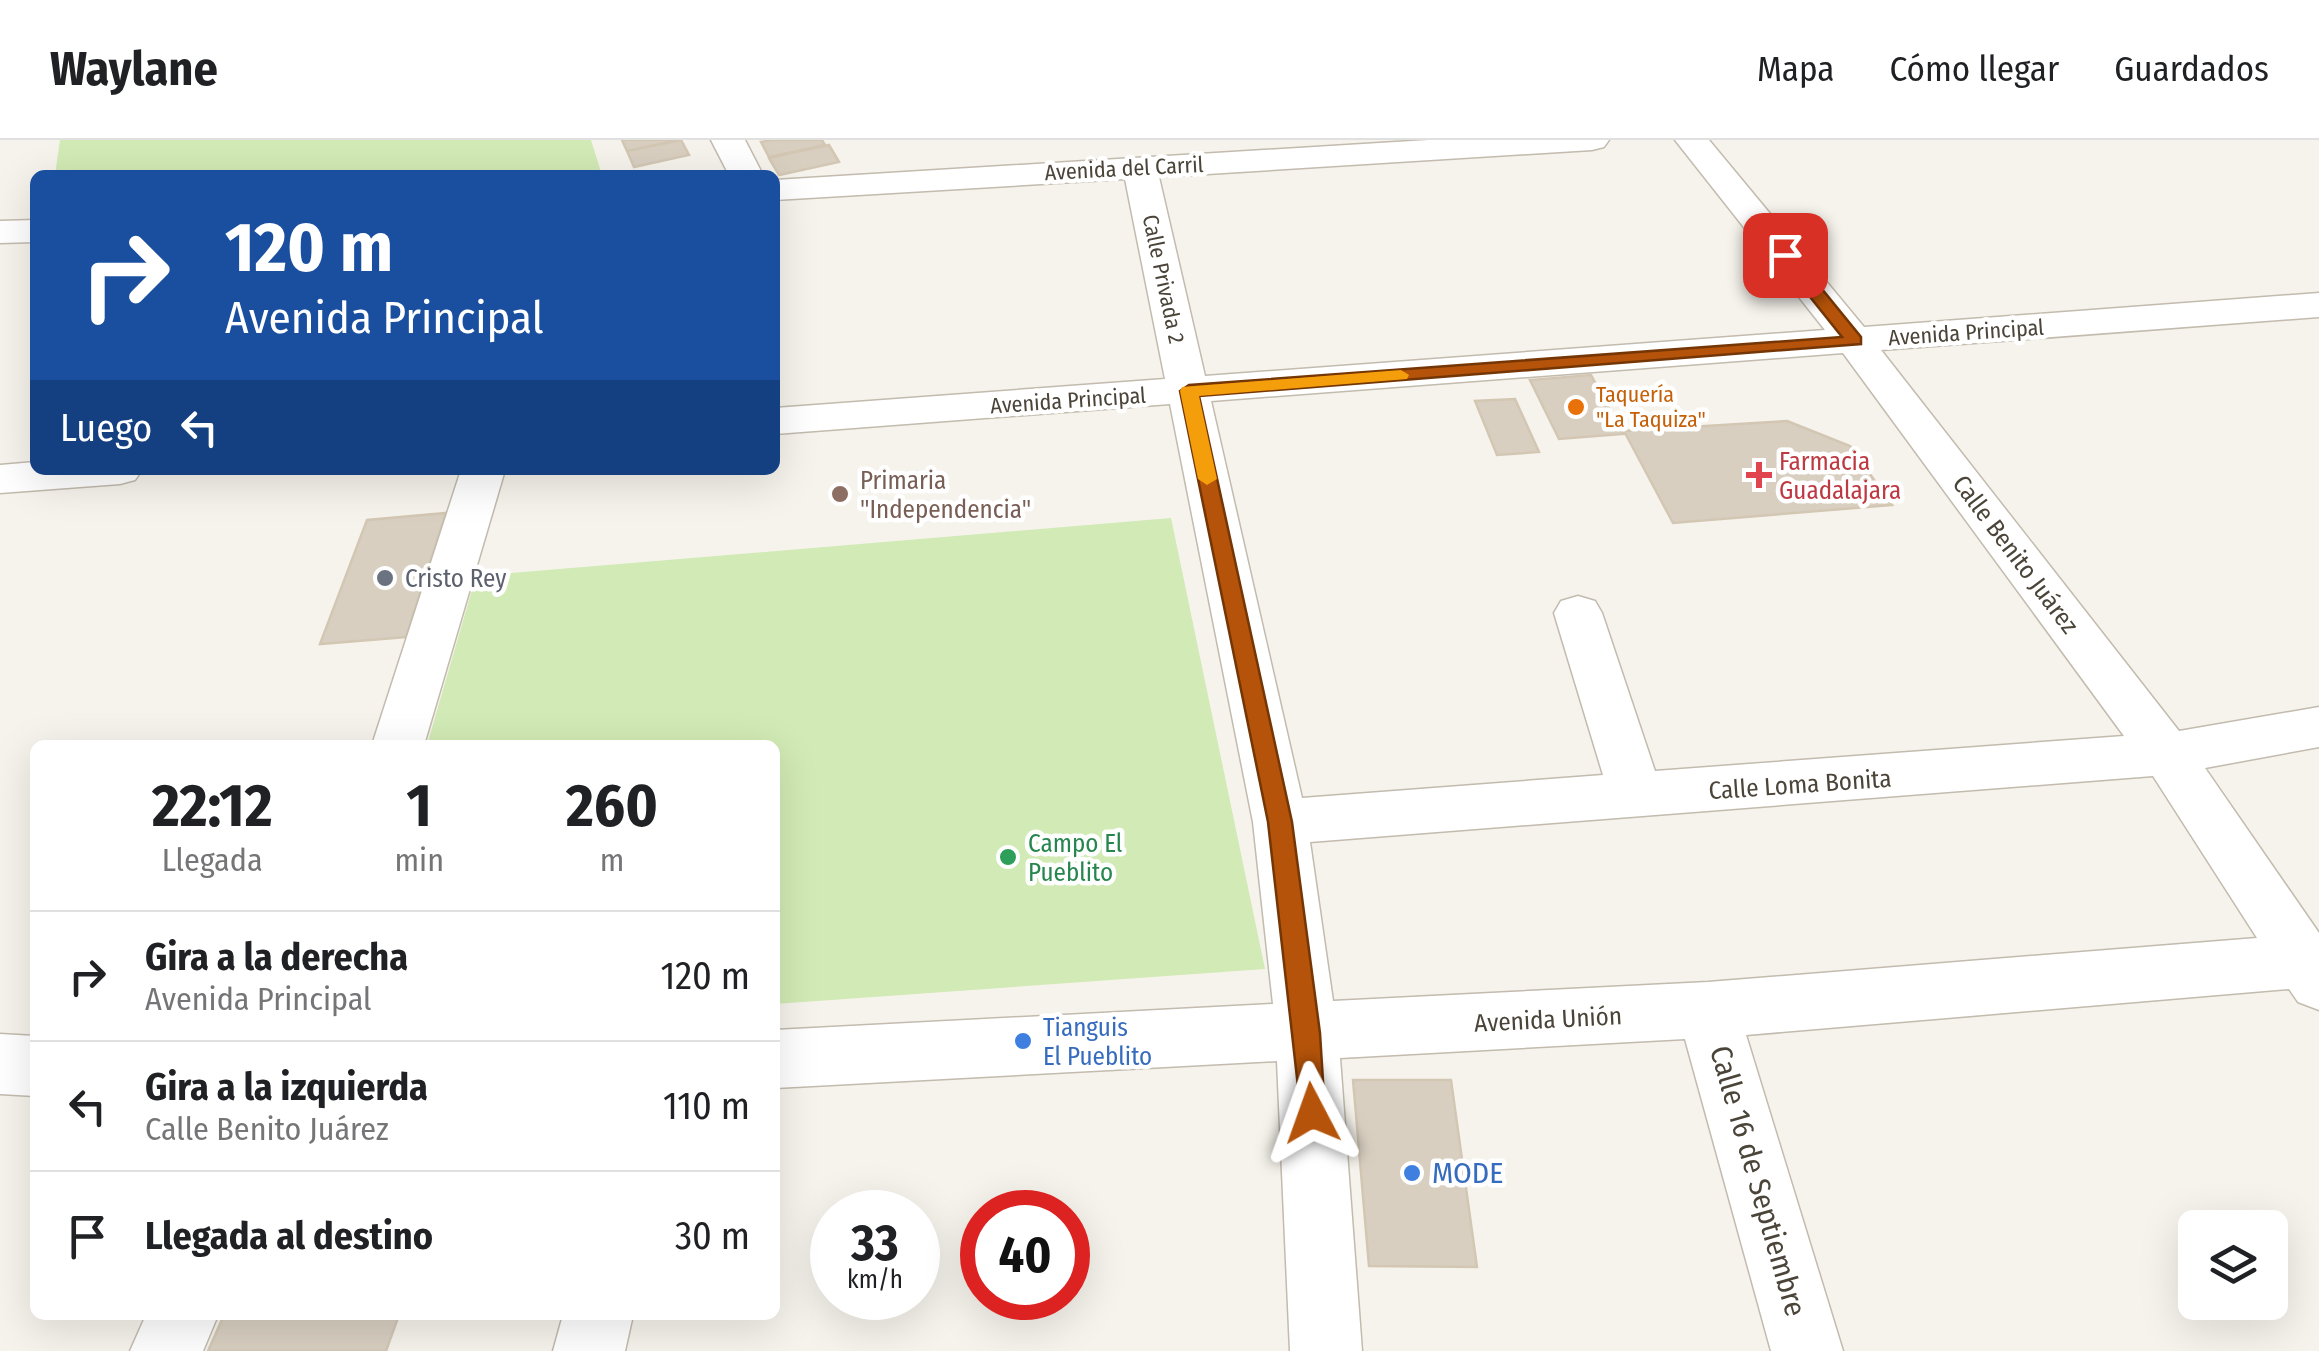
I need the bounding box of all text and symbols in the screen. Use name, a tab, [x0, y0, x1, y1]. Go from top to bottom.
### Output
text: Waylane	[50, 40, 218, 98]
text: Mapa	[1757, 48, 1834, 90]
text: Cómo llegar	[1889, 48, 2059, 90]
text: Guardados	[2114, 48, 2269, 90]
street label: Avenida del Carril	[1044, 151, 1204, 186]
text: 120 m	[225, 206, 393, 290]
icon: right	[60, 210, 190, 340]
street label: Calle Privada 2	[1137, 212, 1190, 346]
pin	[1743, 213, 1828, 298]
icon: arrive	[1758, 228, 1813, 283]
text: Avenida Principal	[225, 291, 544, 345]
street label: Avenida Principal	[1887, 314, 2045, 351]
place label: Taquería "La Taquiza"	[1596, 381, 1706, 433]
street label: Avenida Principal	[989, 382, 1147, 419]
marker: Taquería "La Taquiza"	[1565, 396, 1587, 418]
icon: left	[172, 400, 227, 455]
text: Luego	[60, 405, 152, 451]
place label: Farmacia Guadalajara	[1779, 447, 1901, 506]
marker: Farmacia Guadalajara	[1748, 464, 1770, 486]
place label: Primaria "Independencia"	[860, 466, 1031, 525]
street label: Calle Benito Juárez	[1946, 470, 2085, 640]
marker: Primaria "Independencia"	[829, 483, 851, 505]
place label: Cristo Rey	[405, 564, 507, 594]
marker: Cristo Rey	[374, 567, 396, 589]
street label: Calle Loma Bonita	[1708, 764, 1893, 806]
text: 22:12	[152, 770, 272, 842]
text: 1	[407, 770, 432, 842]
text: 260	[566, 770, 658, 842]
place label: Campo El Pueblito	[1028, 829, 1123, 888]
text: Llegada	[162, 841, 263, 879]
text: min	[394, 841, 444, 879]
text: m	[600, 841, 624, 879]
marker: Campo El Pueblito	[997, 846, 1019, 868]
text: Gira a la derecha	[145, 934, 408, 980]
icon: right	[60, 949, 115, 1004]
text: 120 m	[660, 953, 750, 999]
text: Avenida Principal	[145, 980, 372, 1018]
street label: Avenida Unión	[1473, 1001, 1623, 1039]
place label: Tianguis El Pueblito	[1043, 1013, 1152, 1072]
marker: Tianguis El Pueblito	[1012, 1030, 1034, 1052]
street label: Calle 16 de Septiembre	[1702, 1042, 1814, 1320]
position arrow	[1260, 1061, 1364, 1165]
text: Gira a la izquierda	[145, 1064, 428, 1110]
icon: left	[60, 1079, 115, 1134]
text: 110 m	[663, 1083, 750, 1129]
text: Calle Benito Juárez	[145, 1110, 389, 1148]
place label: MODE	[1432, 1155, 1503, 1191]
marker: MODE	[1401, 1162, 1423, 1184]
speed limit sign: 40	[960, 1190, 1090, 1320]
icon: arrive	[60, 1209, 115, 1264]
map controls	[2178, 1210, 2288, 1320]
button: layers	[2178, 1210, 2288, 1320]
text: Llegada al destino	[145, 1213, 433, 1259]
text: 30 m	[675, 1213, 750, 1259]
text: 33	[851, 1213, 899, 1273]
text: km/h	[847, 1265, 903, 1295]

